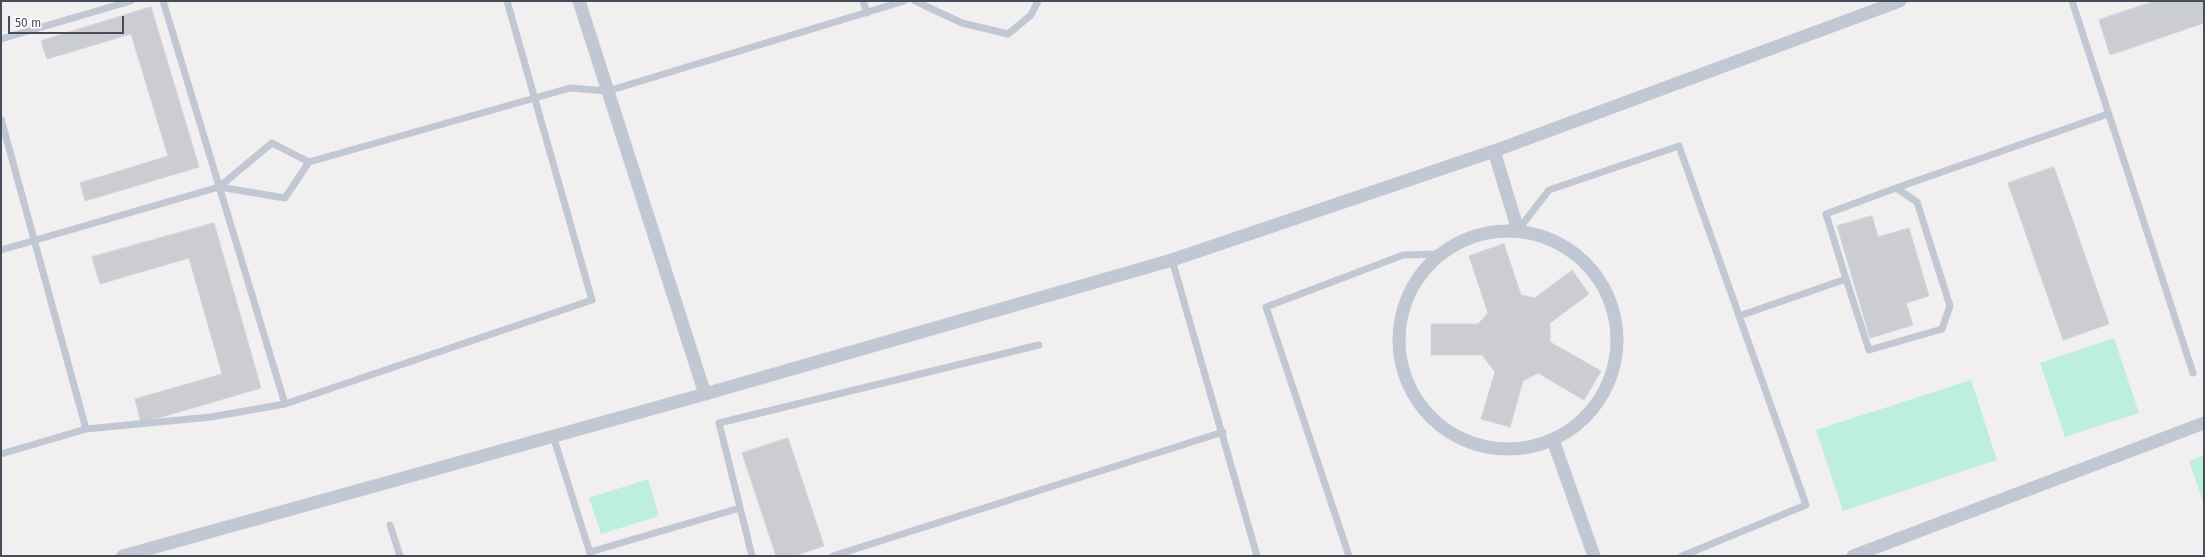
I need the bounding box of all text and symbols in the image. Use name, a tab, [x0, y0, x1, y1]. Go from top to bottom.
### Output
scale bar	[10, 8, 126, 34]
text: 50 m	[15, 16, 41, 30]

